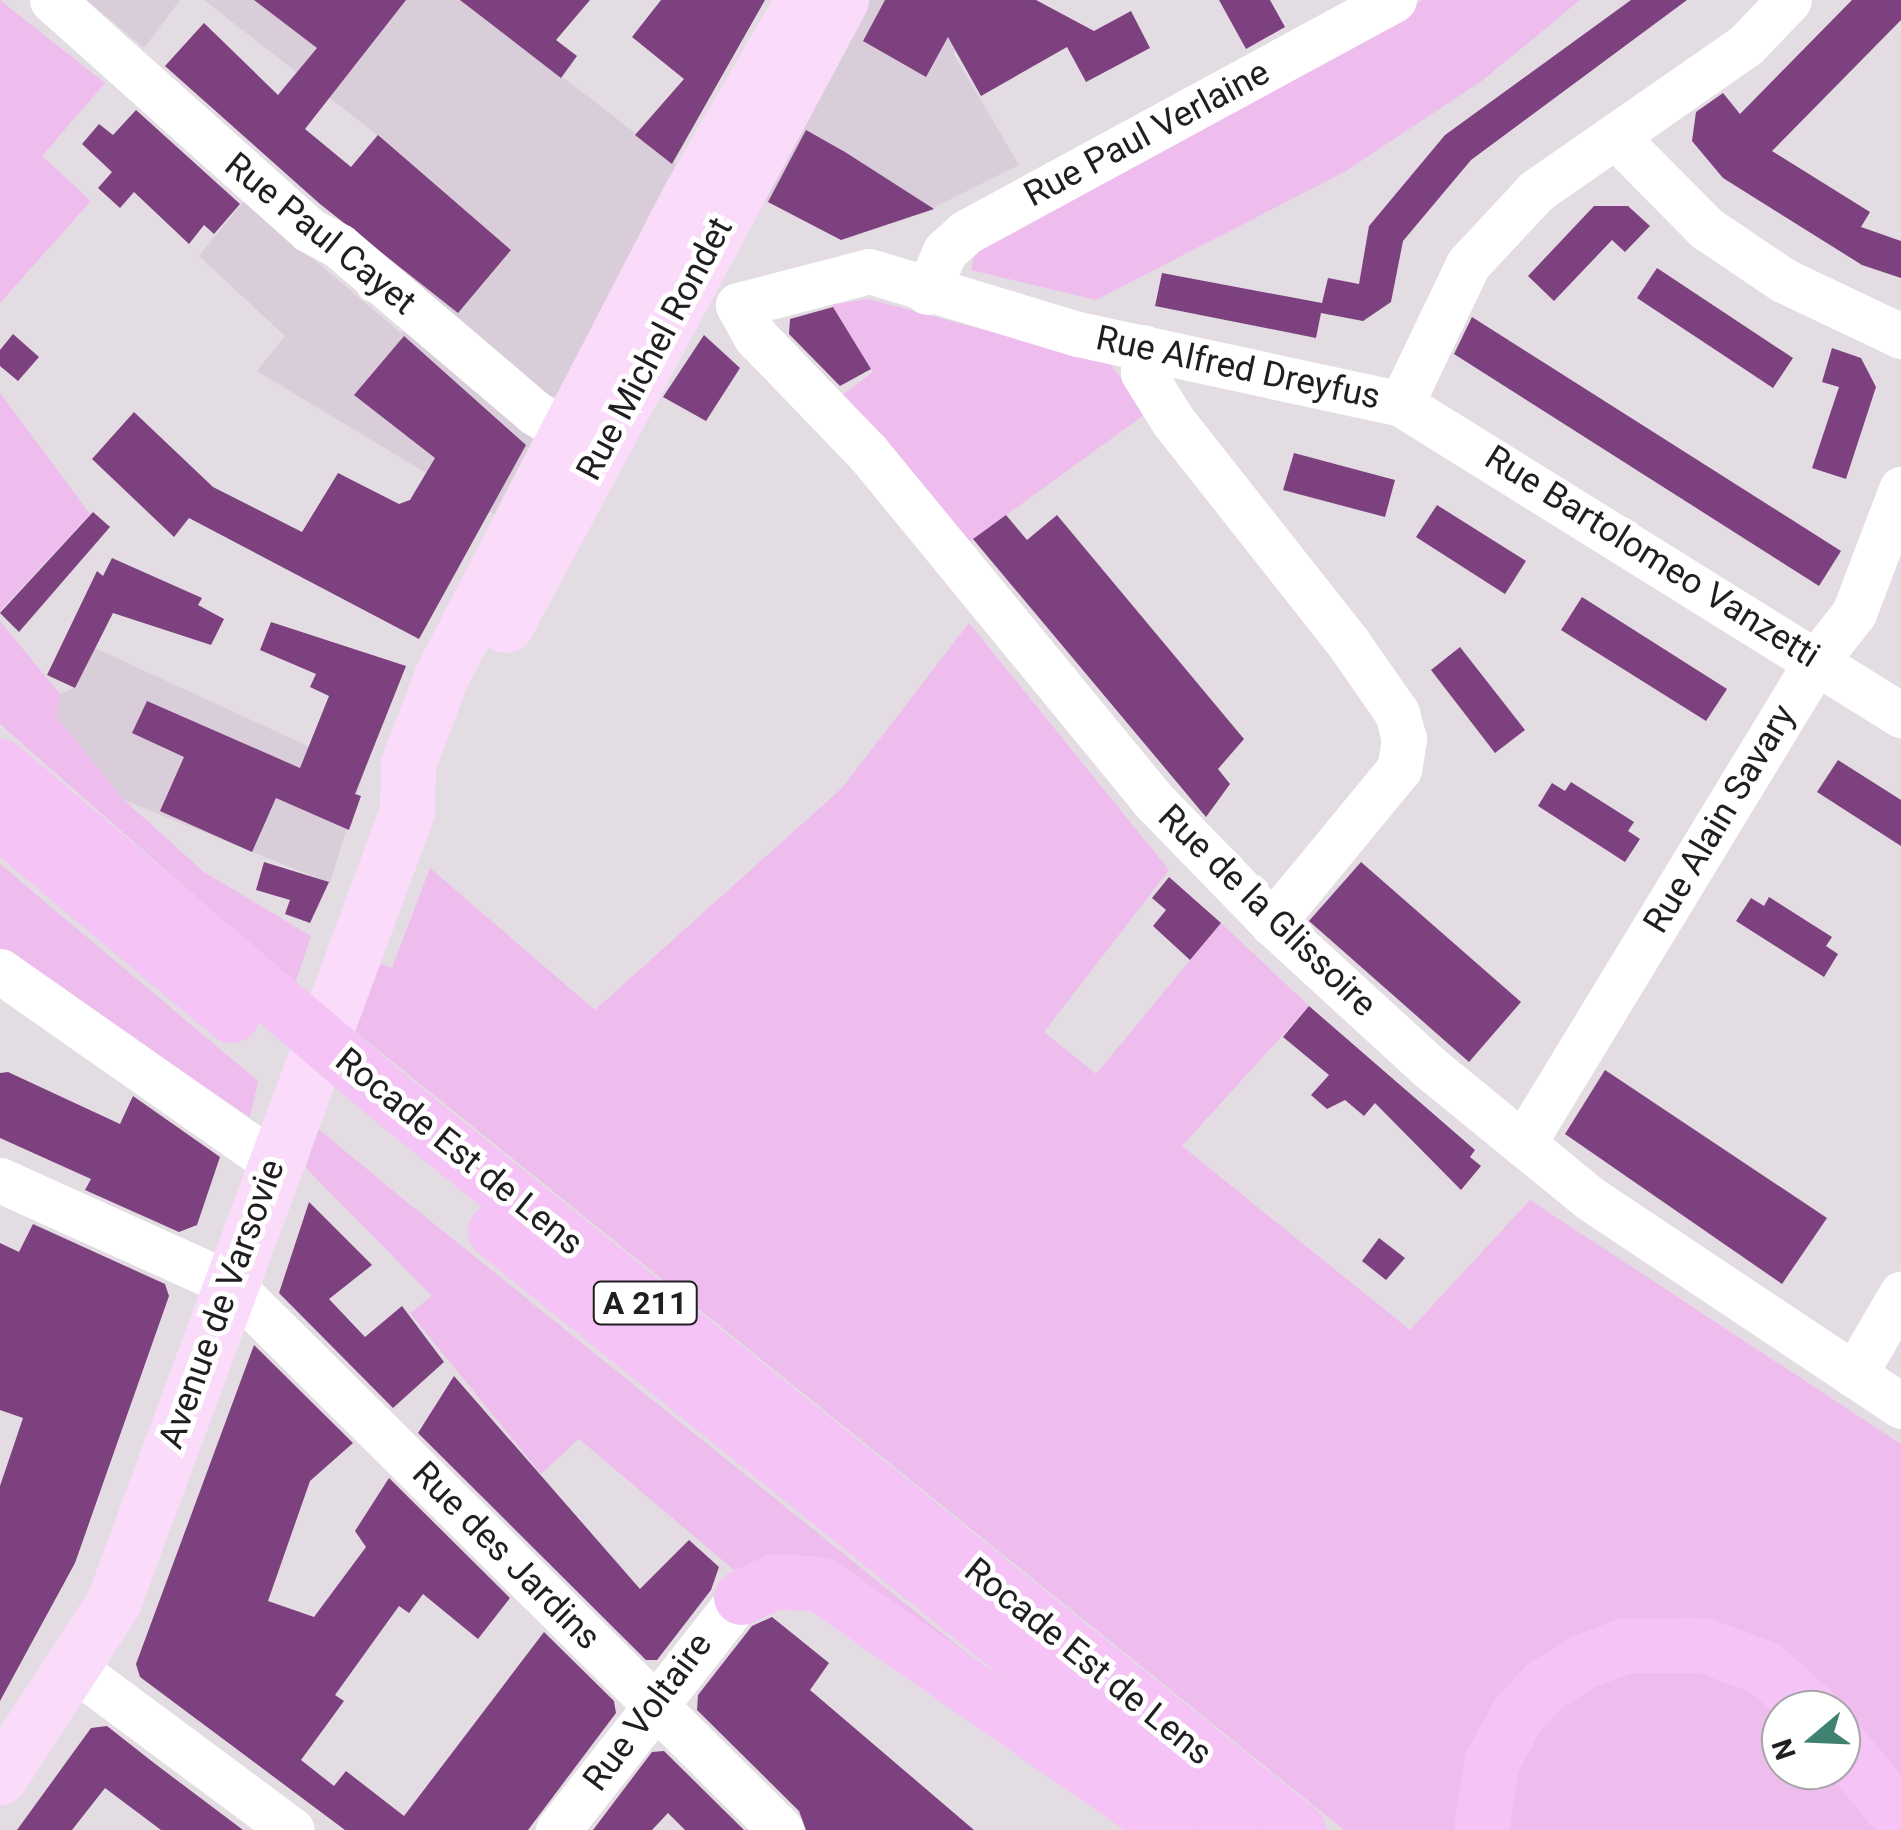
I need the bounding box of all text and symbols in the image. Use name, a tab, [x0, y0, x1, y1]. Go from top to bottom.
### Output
street label: Rue Paul Verlaine	[1017, 52, 1277, 216]
street label: Rue Paul Cayet	[216, 144, 424, 324]
street label: Rue Michel Rondet	[568, 211, 742, 487]
street label: Rue Alfred Dreyfus	[1092, 317, 1384, 419]
street label: Rue Bartolomeo Vanzetti	[1477, 437, 1827, 677]
street label: Rue Alain Savary	[1635, 697, 1805, 941]
street label: Rue de la Glissoire	[1149, 796, 1385, 1026]
street label: Rocade Est de Lens	[327, 1039, 591, 1265]
street label: Avenue de Varsovie	[150, 1154, 294, 1454]
road number: A 211	[592, 1276, 698, 1330]
street label: Rue des Jardins	[403, 1453, 609, 1659]
street label: Rocade Est de Lens	[956, 1549, 1220, 1775]
street label: Rue Voltaire	[575, 1625, 721, 1799]
north arrow	[1761, 1690, 1861, 1790]
text: N	[1765, 1735, 1803, 1764]

